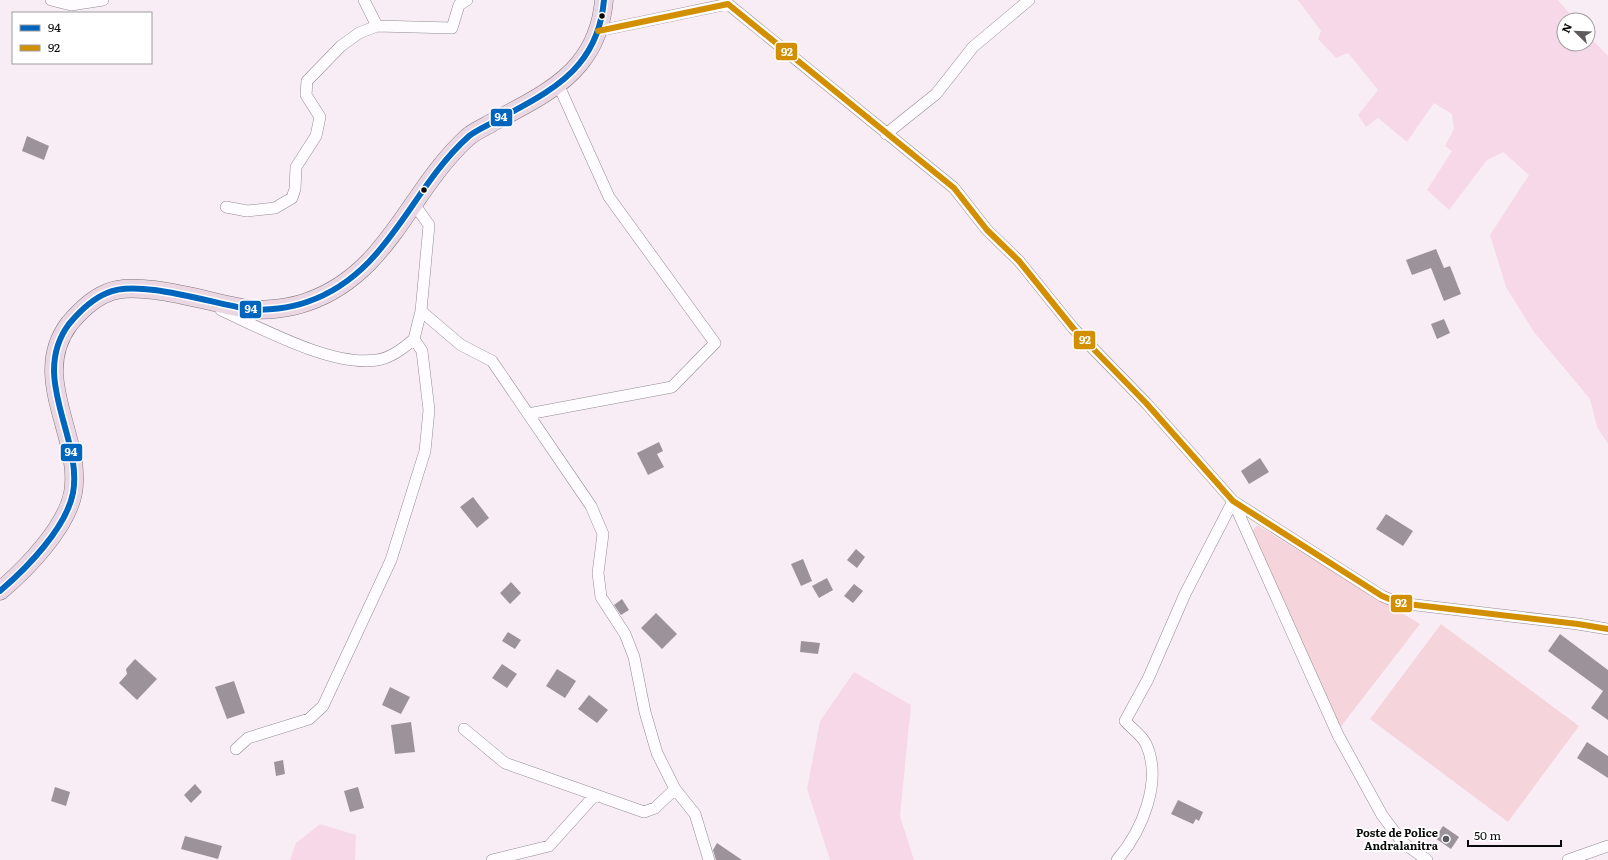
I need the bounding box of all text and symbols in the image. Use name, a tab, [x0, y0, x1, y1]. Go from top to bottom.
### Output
unlabelled marker	[597, 11, 607, 21]
legend	[12, 12, 152, 64]
north arrow	[1556, 12, 1596, 52]
text: 94	[48, 18, 61, 36]
text: N	[1557, 20, 1575, 35]
text: 92	[48, 38, 60, 56]
line badge: 92	[775, 42, 798, 61]
text: 92	[781, 43, 793, 59]
line badge: 94	[490, 108, 513, 127]
text: 94	[495, 108, 508, 124]
unlabelled marker	[419, 185, 429, 195]
line badge: 94	[239, 300, 262, 319]
text: 94	[245, 300, 258, 316]
line badge: 92	[1073, 330, 1096, 350]
text: 92	[1079, 331, 1091, 347]
line badge: 94	[60, 443, 83, 462]
text: 94	[65, 443, 78, 459]
line badge: 92	[1390, 594, 1413, 613]
text: 92	[1395, 594, 1407, 610]
scale bar	[1468, 822, 1561, 848]
place label: Poste de Police Andralanitra	[1356, 824, 1439, 853]
text: 50 m	[1474, 826, 1501, 844]
marker: Poste de Police Andralanitra	[1441, 834, 1451, 844]

